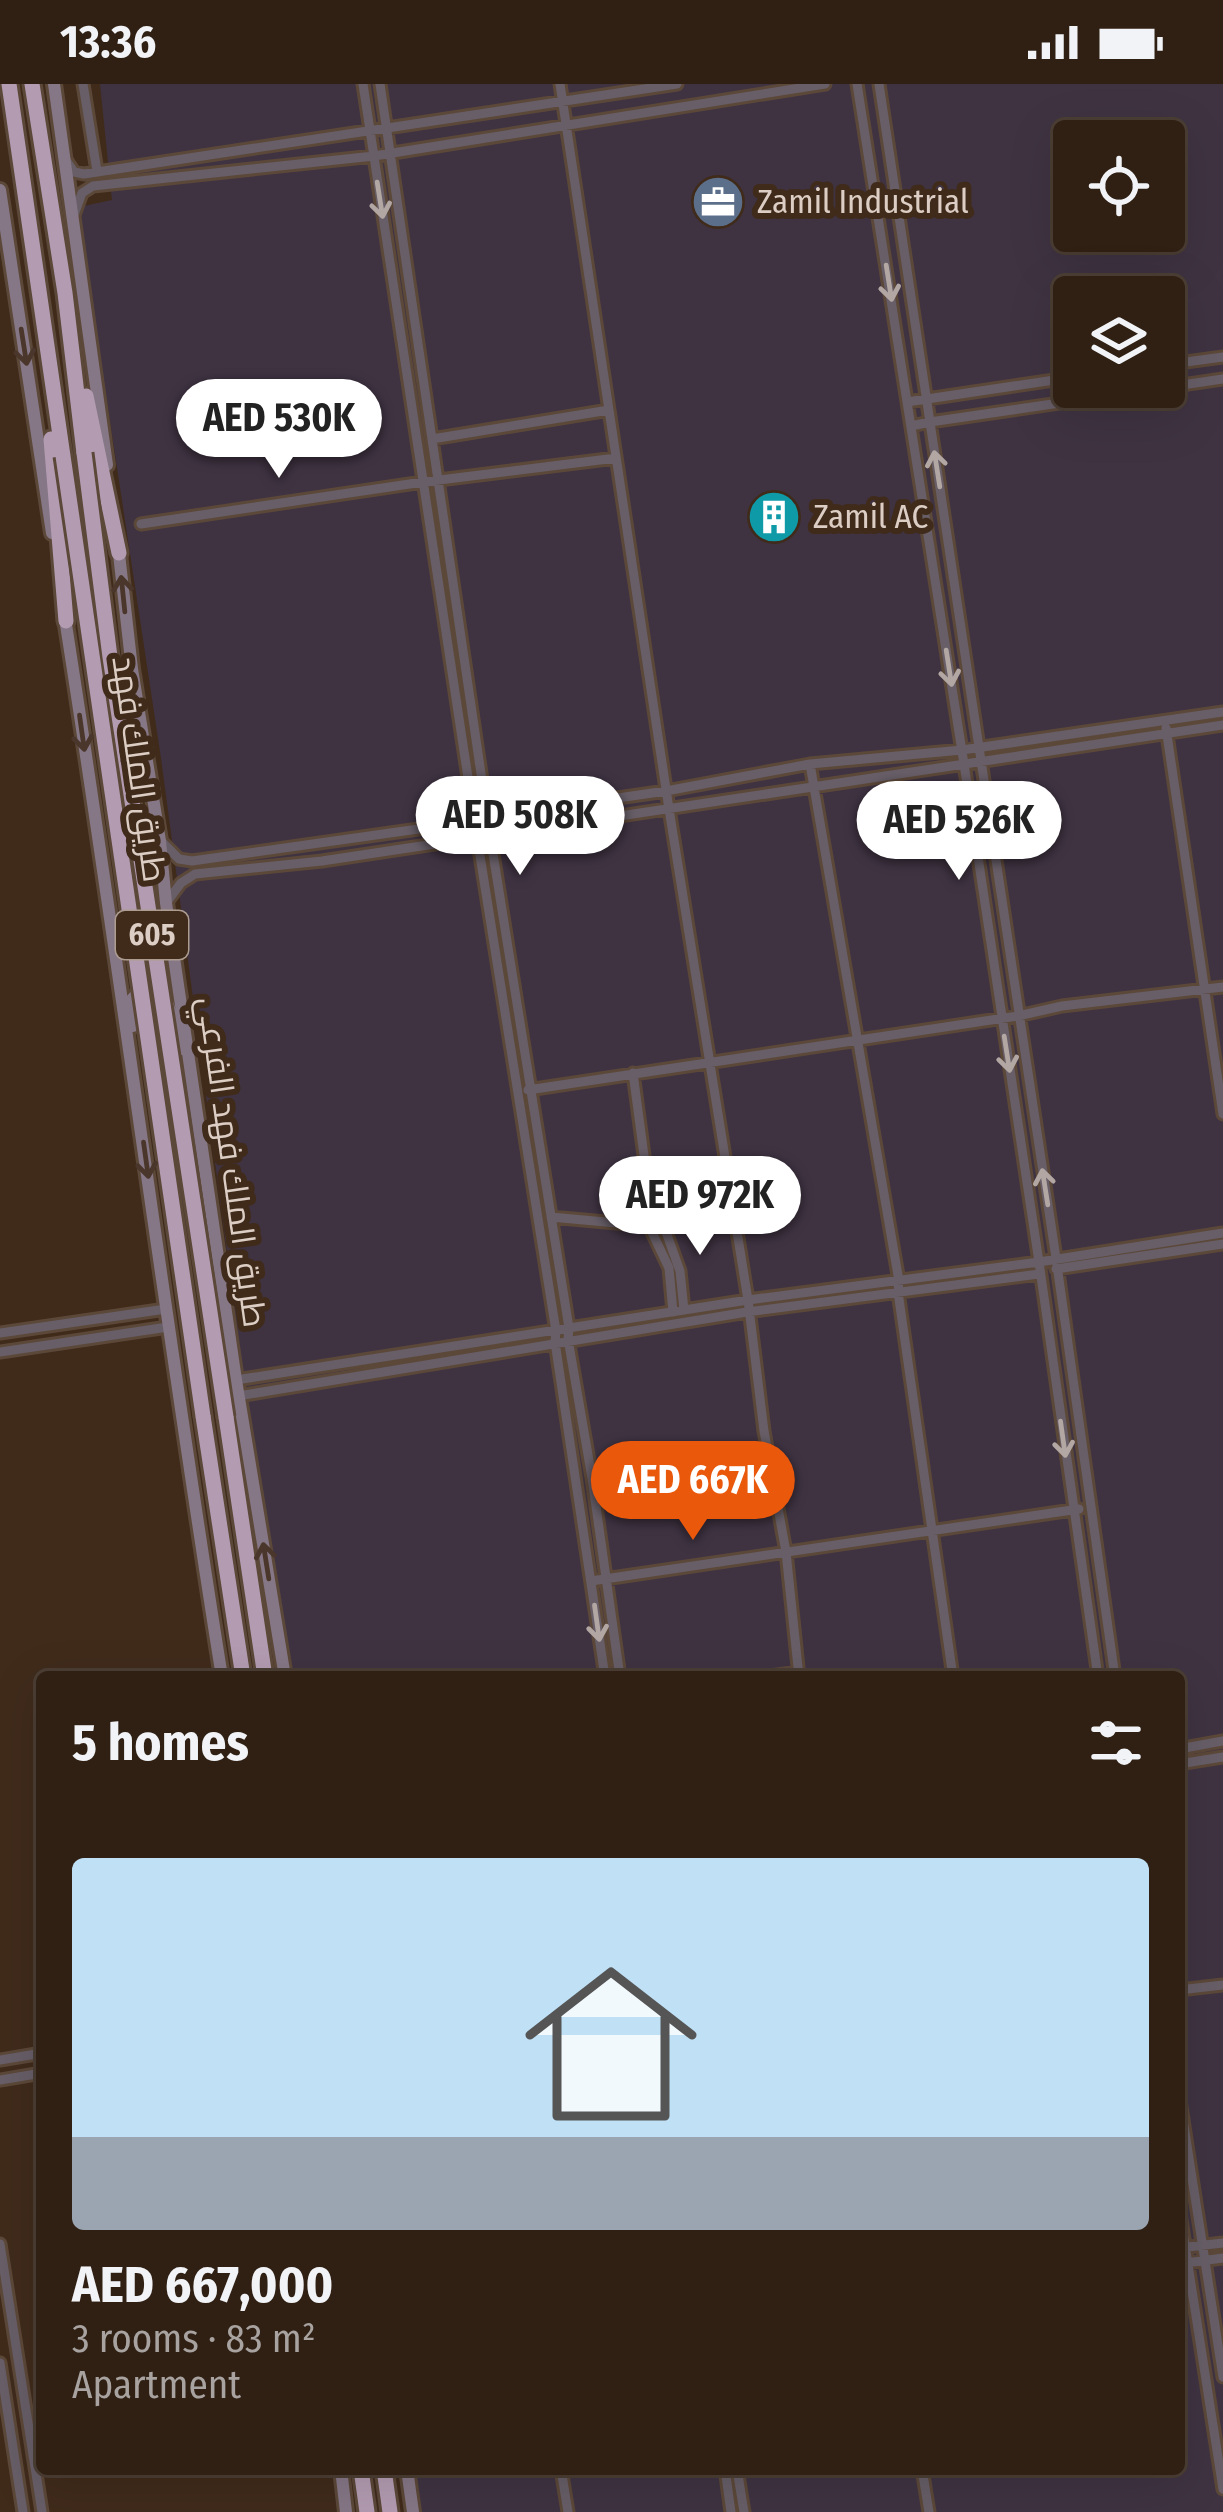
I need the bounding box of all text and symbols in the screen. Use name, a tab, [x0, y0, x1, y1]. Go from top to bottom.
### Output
text: 13:36	[60, 15, 156, 69]
map controls	[1053, 120, 1185, 408]
button: locate	[1053, 120, 1185, 252]
office icon: Zamil Industrial	[690, 174, 746, 230]
one-way arrow	[369, 180, 392, 219]
place label: Zamil Industrial	[757, 182, 969, 222]
one-way arrow	[878, 262, 901, 301]
button: layers	[1053, 276, 1185, 408]
one-way arrow	[13, 327, 36, 366]
pin: AED 530K	[155, 379, 403, 481]
text: AED 530K	[203, 395, 355, 441]
one-way arrow	[925, 450, 948, 489]
building icon: Zamil AC	[746, 489, 802, 545]
place label: Zamil AC	[813, 497, 928, 537]
one-way arrow	[112, 575, 134, 614]
one-way arrow	[938, 648, 961, 687]
street label: طريق الملك فهد	[103, 653, 175, 885]
one-way arrow	[71, 713, 94, 752]
pin: AED 508K	[396, 776, 644, 878]
pin: AED 526K	[835, 781, 1083, 883]
text: AED 508K	[443, 792, 597, 838]
text: AED 526K	[884, 797, 1034, 843]
road number: 605	[116, 911, 188, 959]
street label: طريق الملك فهد الفرعي	[184, 994, 275, 1330]
one-way arrow	[996, 1033, 1019, 1072]
one-way arrow	[135, 1140, 158, 1179]
pin: AED 972K	[576, 1156, 824, 1258]
one-way arrow	[1033, 1168, 1056, 1207]
text: AED 972K	[626, 1172, 774, 1218]
one-way arrow	[1052, 1419, 1075, 1458]
pin: AED 667K	[569, 1441, 817, 1543]
text: AED 667K	[618, 1457, 768, 1503]
one-way arrow	[254, 1543, 277, 1582]
one-way arrow	[586, 1603, 609, 1642]
icon: filters	[1083, 1710, 1149, 1776]
text: 5 homes	[72, 1712, 249, 1774]
icon: home	[503, 1936, 719, 2152]
text: AED 667,000	[72, 2254, 333, 2316]
text: 3 rooms · 83 m²	[72, 2316, 316, 2362]
text: Apartment	[72, 2362, 241, 2408]

